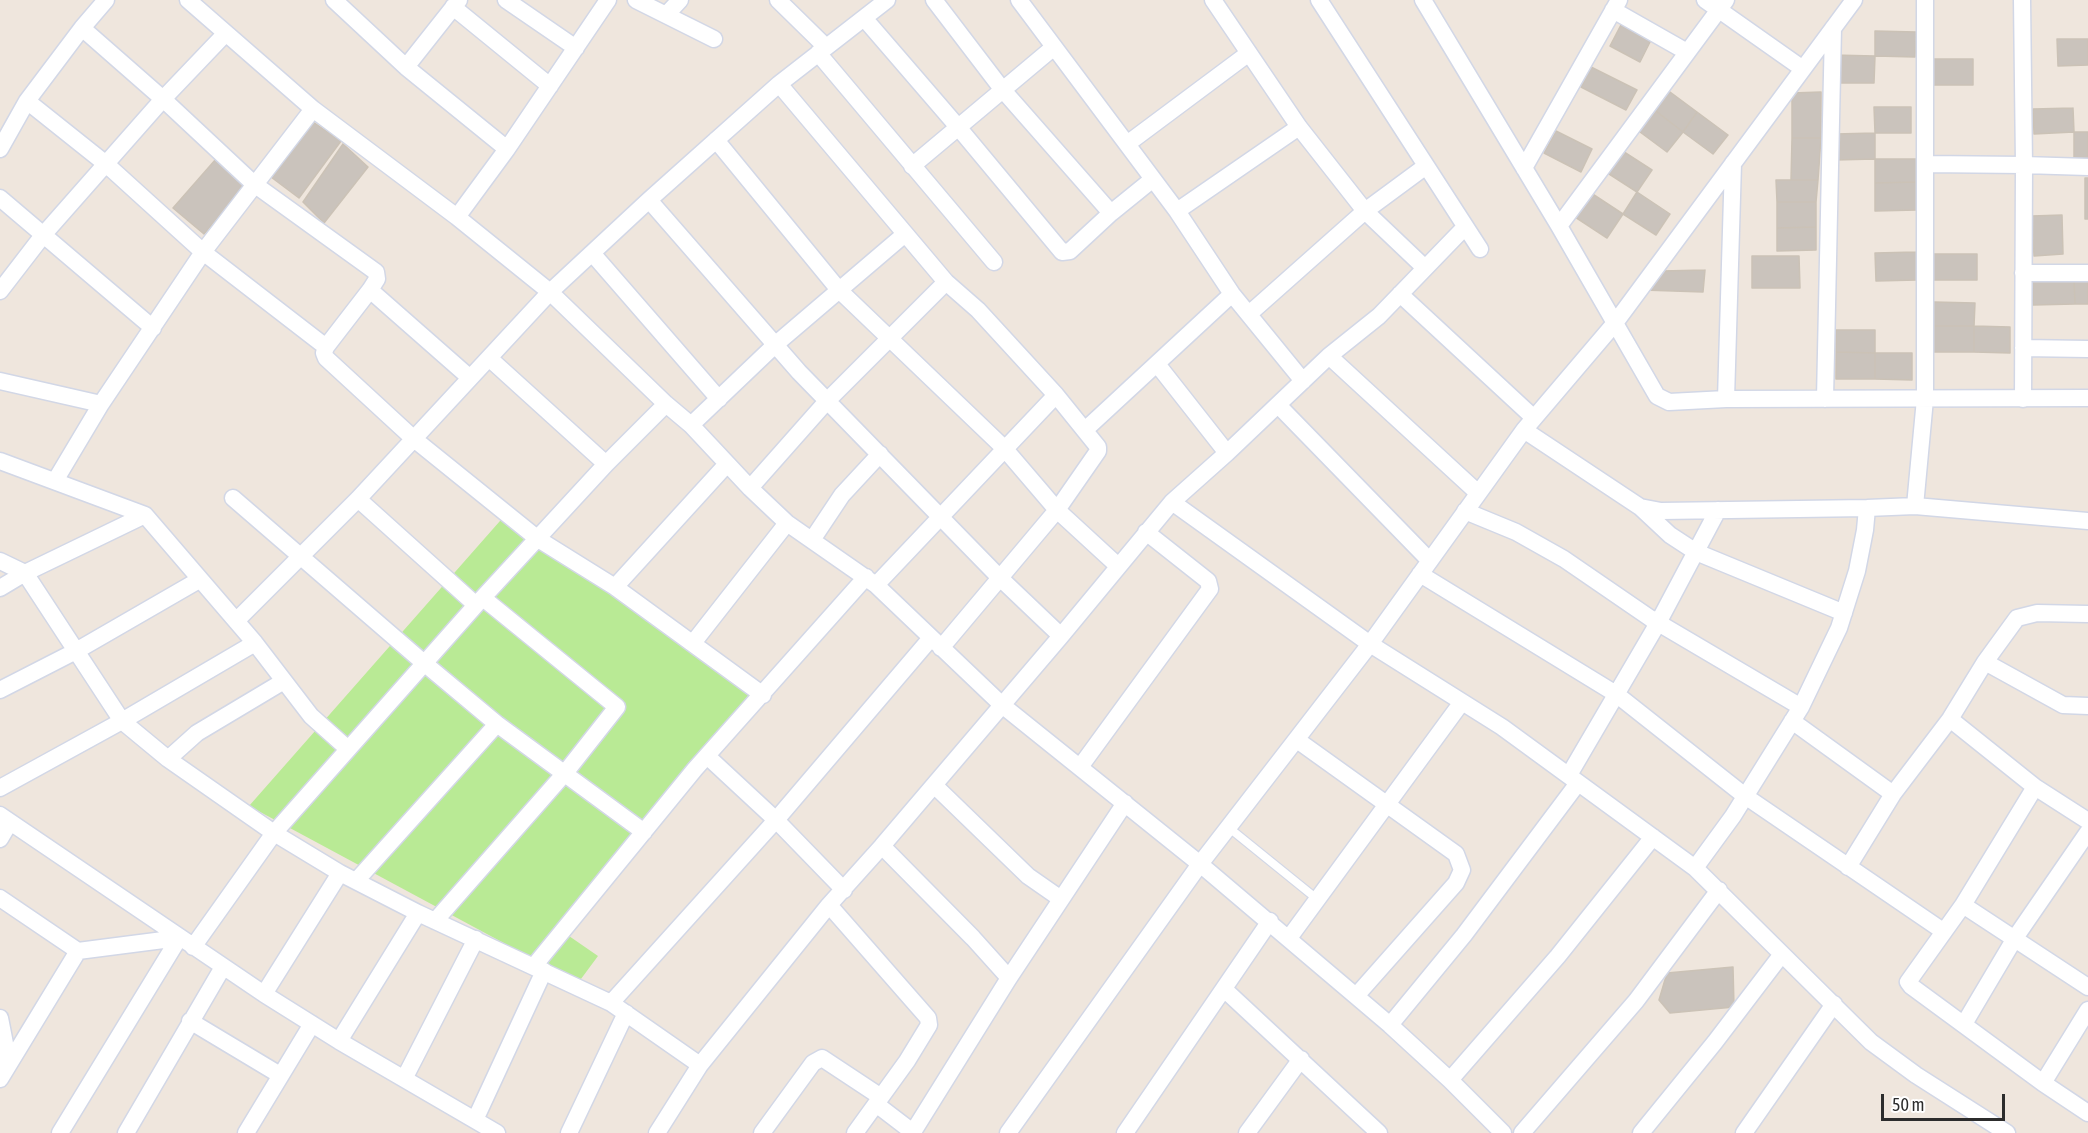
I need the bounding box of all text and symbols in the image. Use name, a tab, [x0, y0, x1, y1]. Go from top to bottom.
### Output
scale bar	[1884, 1082, 2008, 1120]
text: 50 m	[1892, 1094, 1924, 1115]

